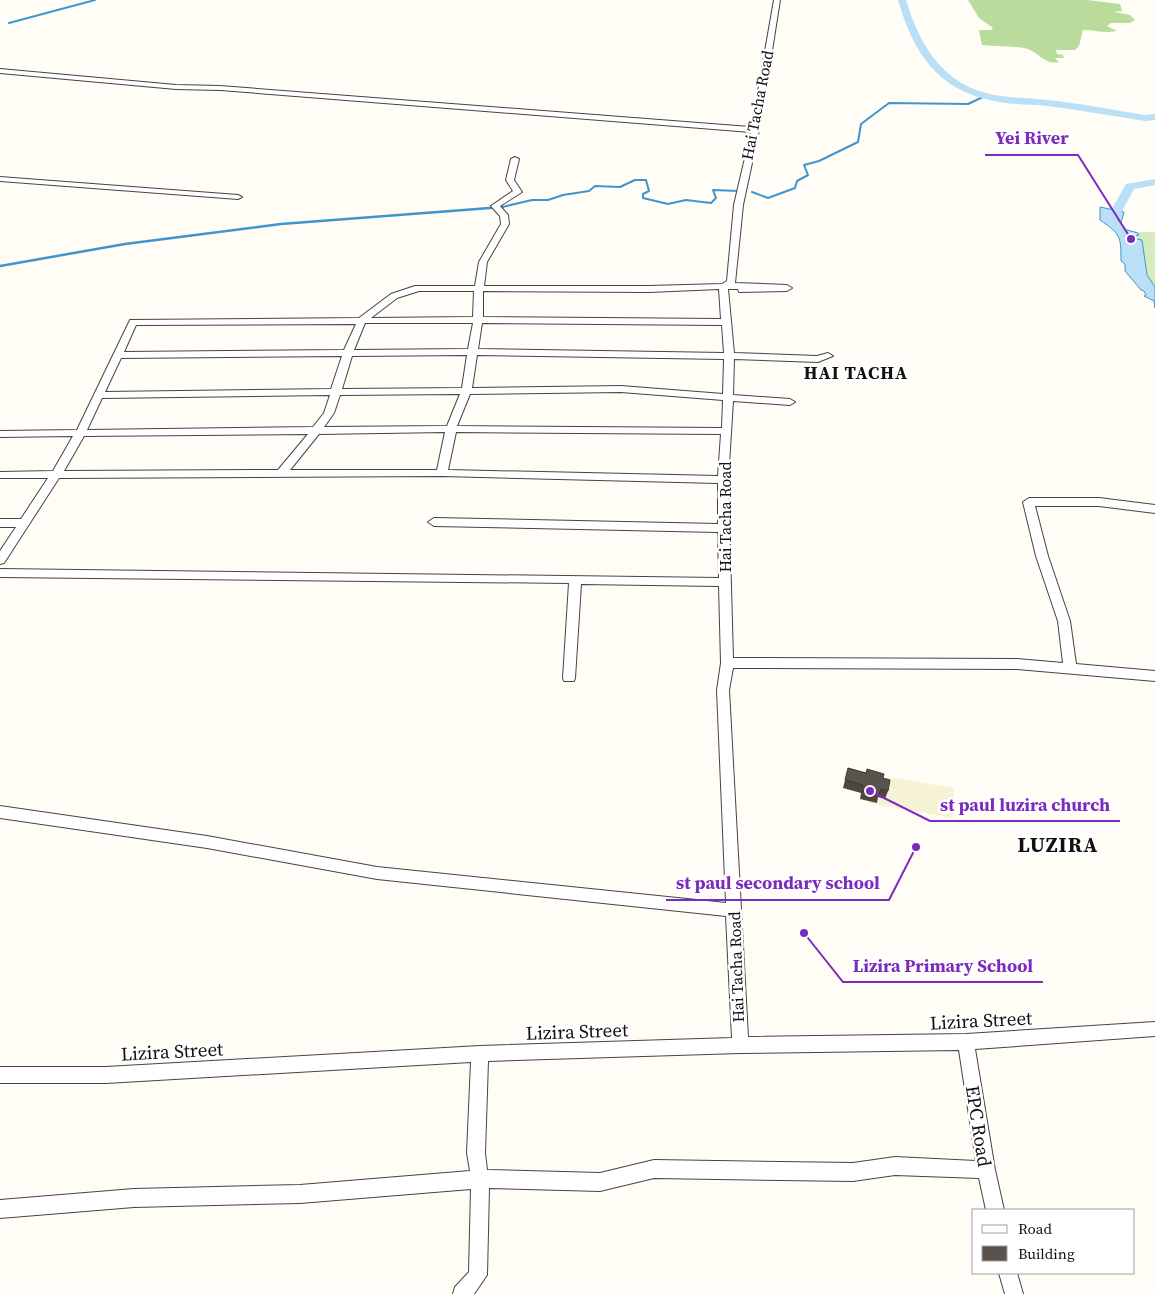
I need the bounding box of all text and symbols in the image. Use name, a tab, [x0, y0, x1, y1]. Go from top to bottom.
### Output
street label: Hai Tacha Road	[736, 48, 778, 162]
callout: Yei River	[985, 122, 1078, 155]
text: Yei River	[995, 125, 1069, 150]
district label: HAI TACHA	[804, 360, 908, 385]
street label: Hai Tacha Road	[714, 461, 736, 573]
callout: st paul luzira church	[930, 788, 1120, 821]
text: st paul luzira church	[940, 792, 1110, 817]
district label: LUZIRA	[1018, 830, 1098, 859]
callout: st paul secondary school	[666, 867, 889, 900]
text: st paul secondary school	[676, 870, 880, 895]
street label: Hai Tacha Road	[723, 911, 749, 1023]
callout: Lizira Primary School	[843, 949, 1043, 982]
text: Lizira Primary School	[853, 953, 1033, 978]
street label: Lizira Street	[929, 1004, 1034, 1036]
street label: Lizira Street	[525, 1016, 629, 1046]
street label: Lizira Street	[120, 1035, 225, 1067]
street label: EPC Road	[960, 1083, 998, 1169]
legend	[972, 1209, 1135, 1274]
text: Road	[1018, 1218, 1052, 1239]
text: Building	[1018, 1243, 1075, 1264]

